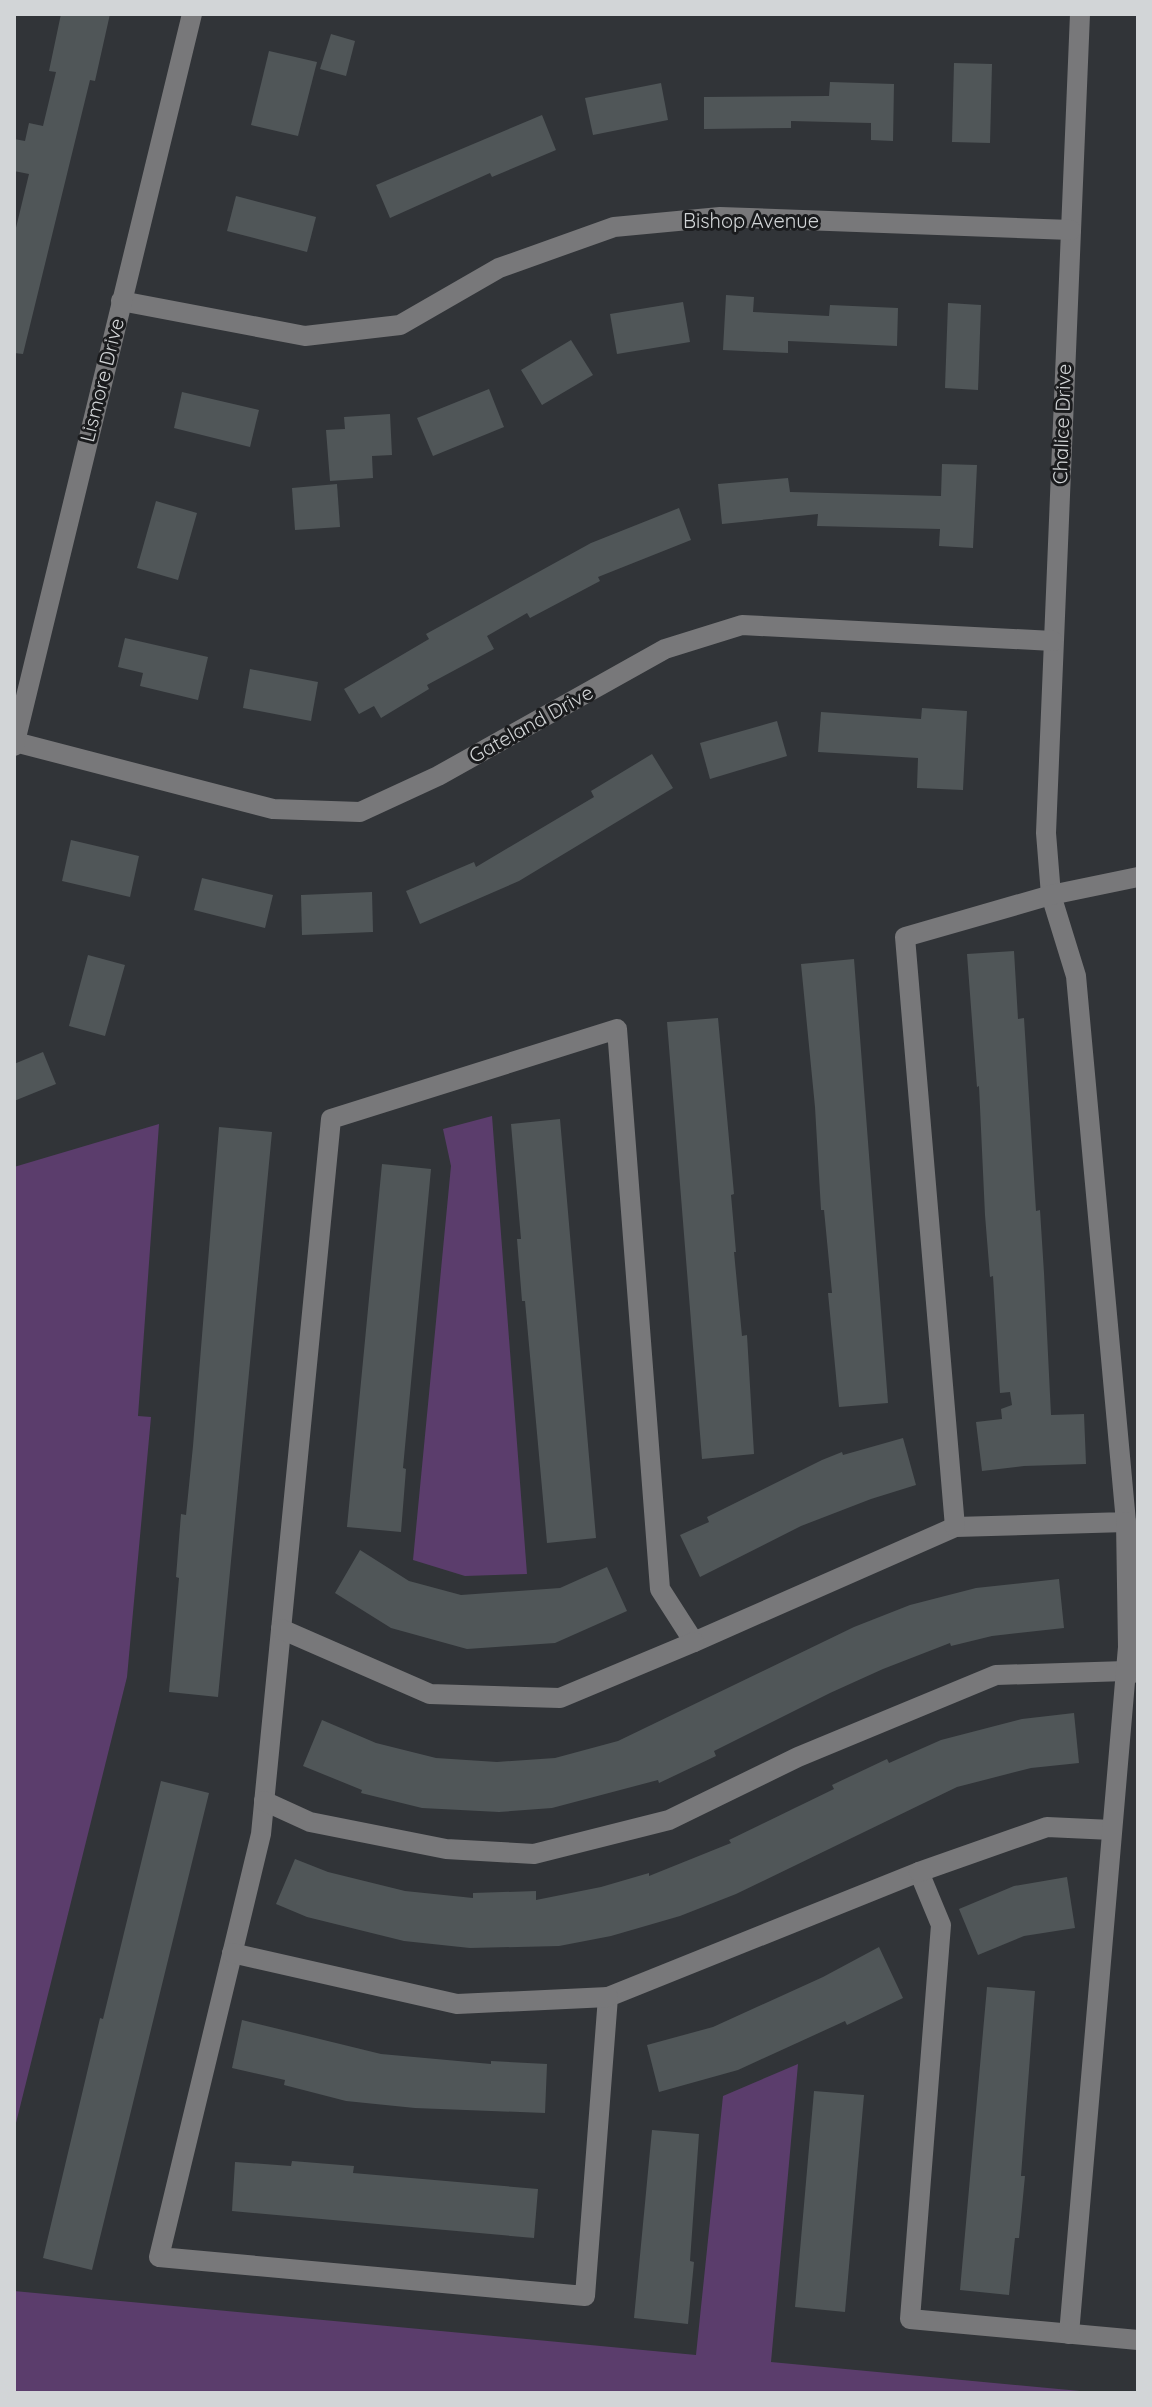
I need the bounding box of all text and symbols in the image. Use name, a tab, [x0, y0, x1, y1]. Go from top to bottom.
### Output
street label: Bishop Avenue	[683, 208, 819, 233]
street label: Lismore Drive	[74, 315, 129, 444]
street label: Chalice Drive	[1047, 363, 1076, 485]
street label: Gateland Drive	[464, 679, 597, 768]

